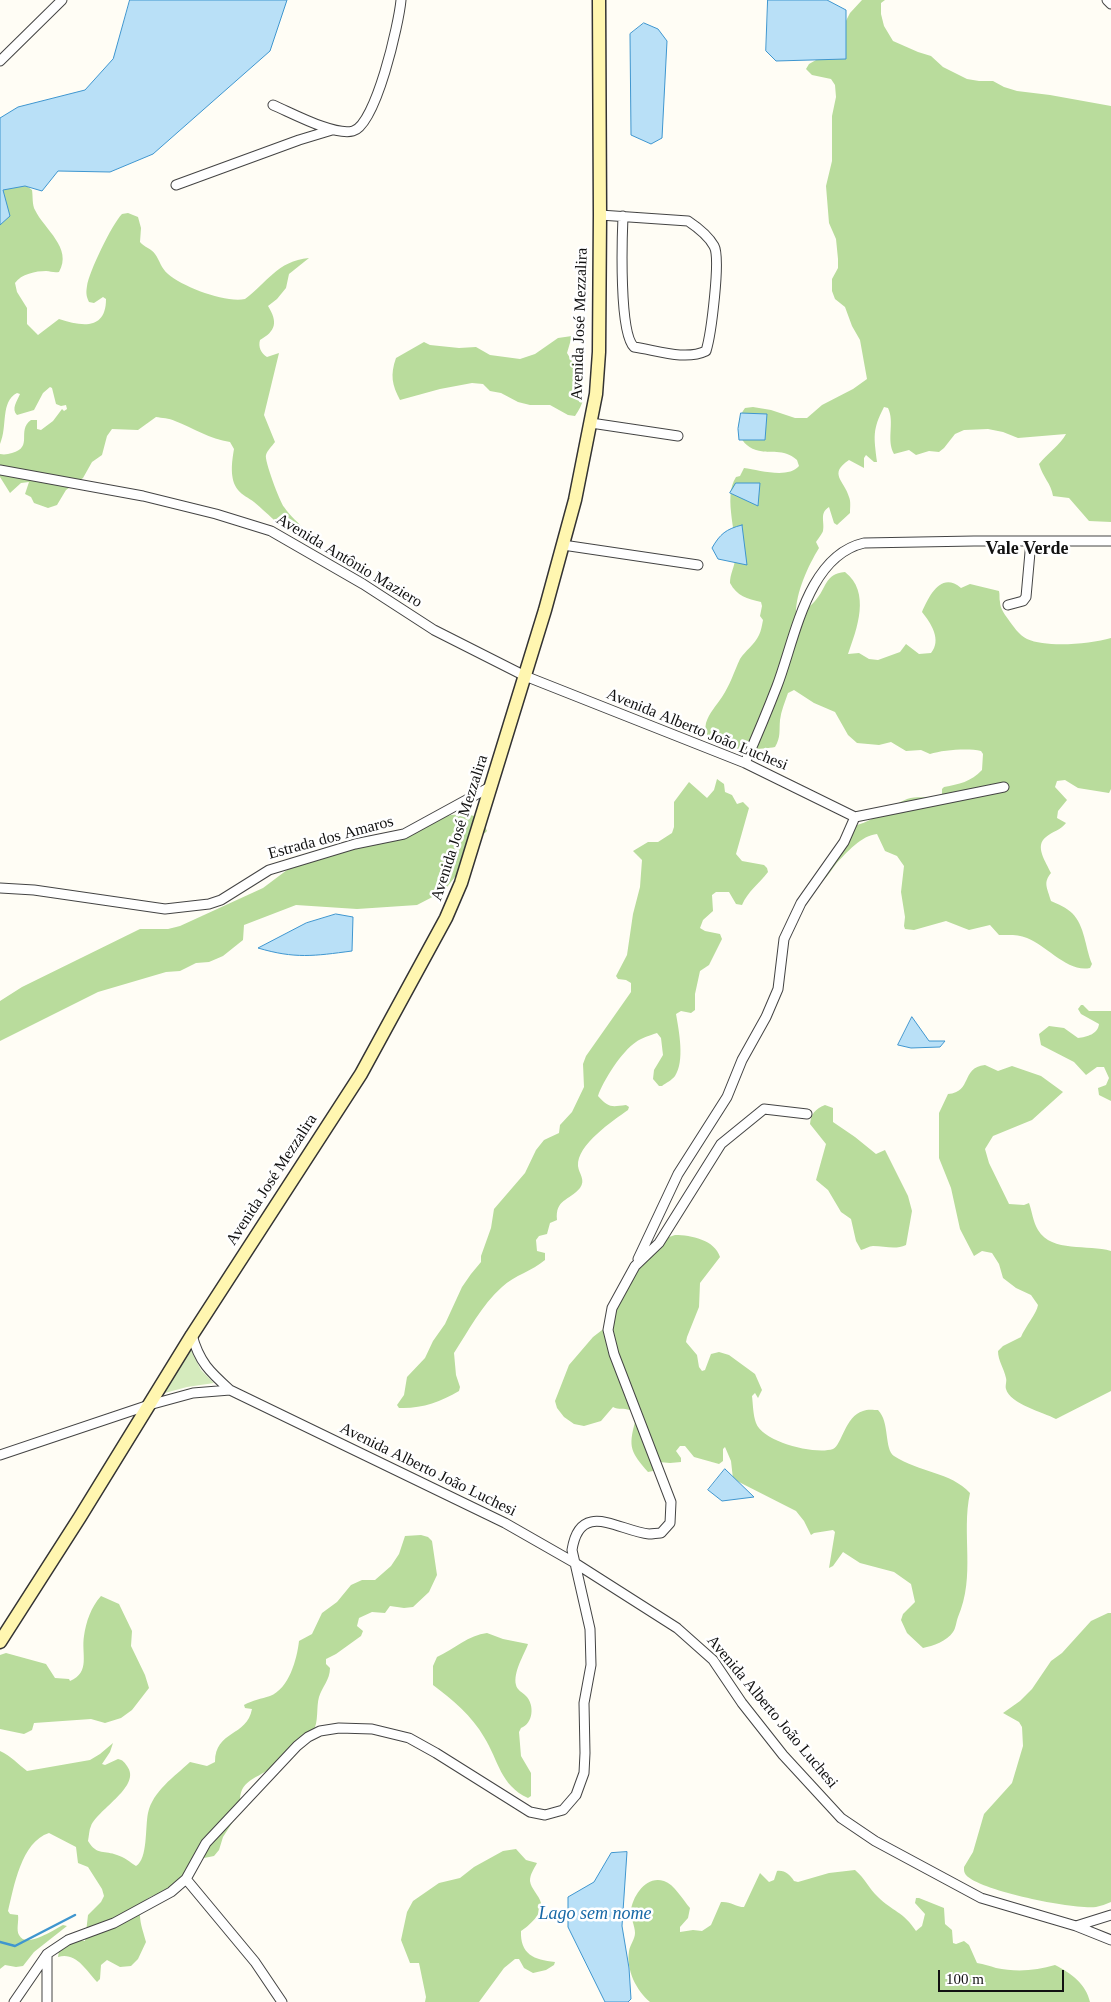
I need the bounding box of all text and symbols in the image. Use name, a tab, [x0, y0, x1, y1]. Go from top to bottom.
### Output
street label: Avenida José Mezzalira	[568, 247, 592, 401]
street label: Avenida Antônio Maziero	[273, 510, 425, 612]
district label: Vale Verde	[985, 538, 1069, 560]
street label: Avenida Alberto João Luchesi	[604, 685, 790, 775]
street label: Avenida José Mezzalira	[427, 753, 493, 903]
street label: Estrada dos Amaros	[266, 812, 396, 864]
street label: Avenida José Mezzalira	[222, 1111, 322, 1249]
street label: Avenida Alberto João Luchesi	[337, 1419, 519, 1521]
street label: Avenida Alberto João Luchesi	[702, 1632, 842, 1792]
water label: Lago sem nome	[539, 1903, 651, 1925]
scale bar	[941, 1960, 1067, 1992]
text: 100 m	[946, 1971, 984, 1987]

